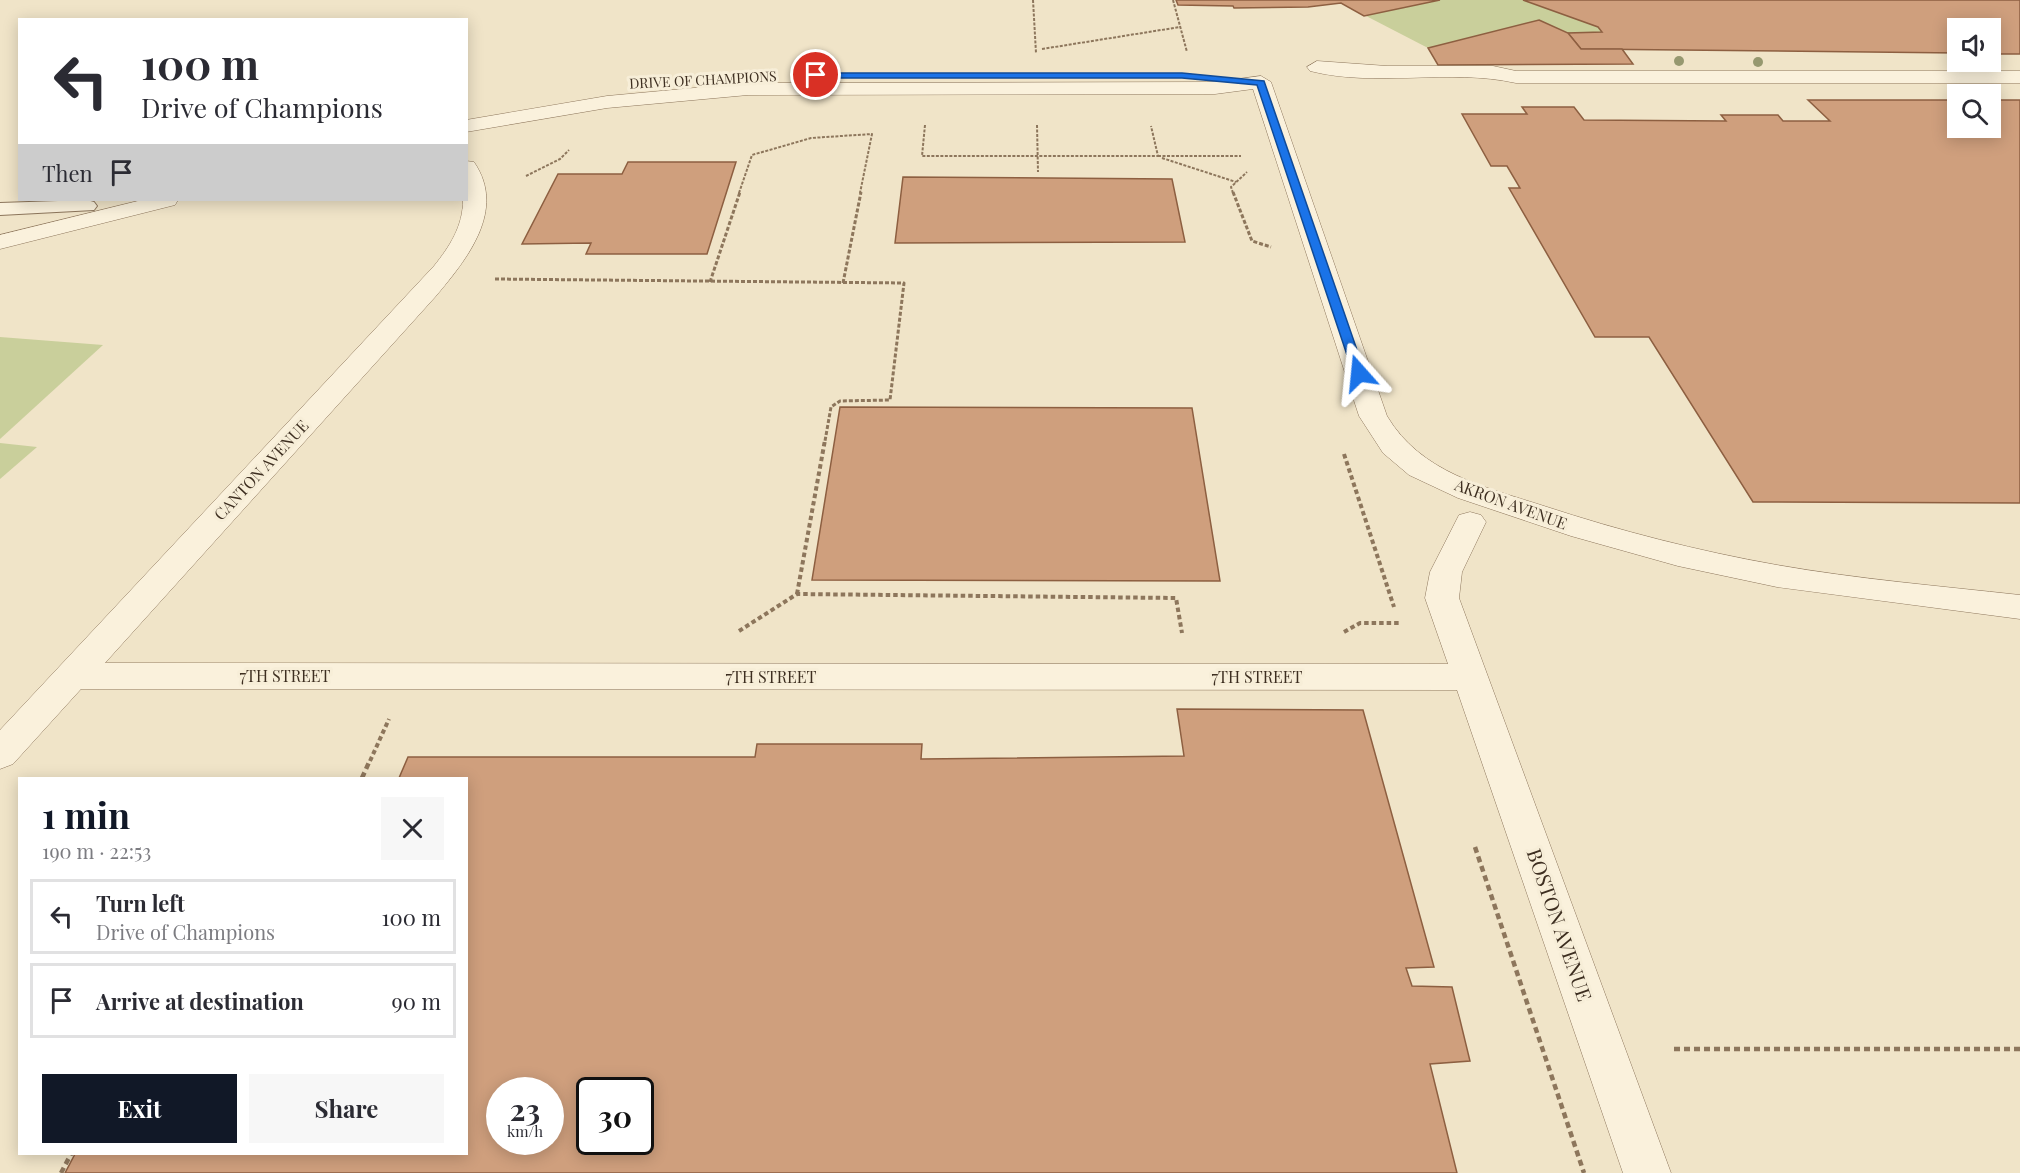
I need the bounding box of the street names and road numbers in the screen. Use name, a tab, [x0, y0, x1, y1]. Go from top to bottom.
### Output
street label: DRIVE OF CHAMPIONS	[629, 66, 777, 93]
street label: CANTON AVENUE	[209, 415, 312, 524]
street label: AKRON AVENUE	[1451, 473, 1570, 534]
street label: 7TH STREET	[240, 665, 331, 686]
street label: 7TH STREET	[726, 666, 817, 687]
street label: 7TH STREET	[1212, 666, 1303, 687]
street label: BOSTON AVENUE	[1522, 845, 1599, 1005]

